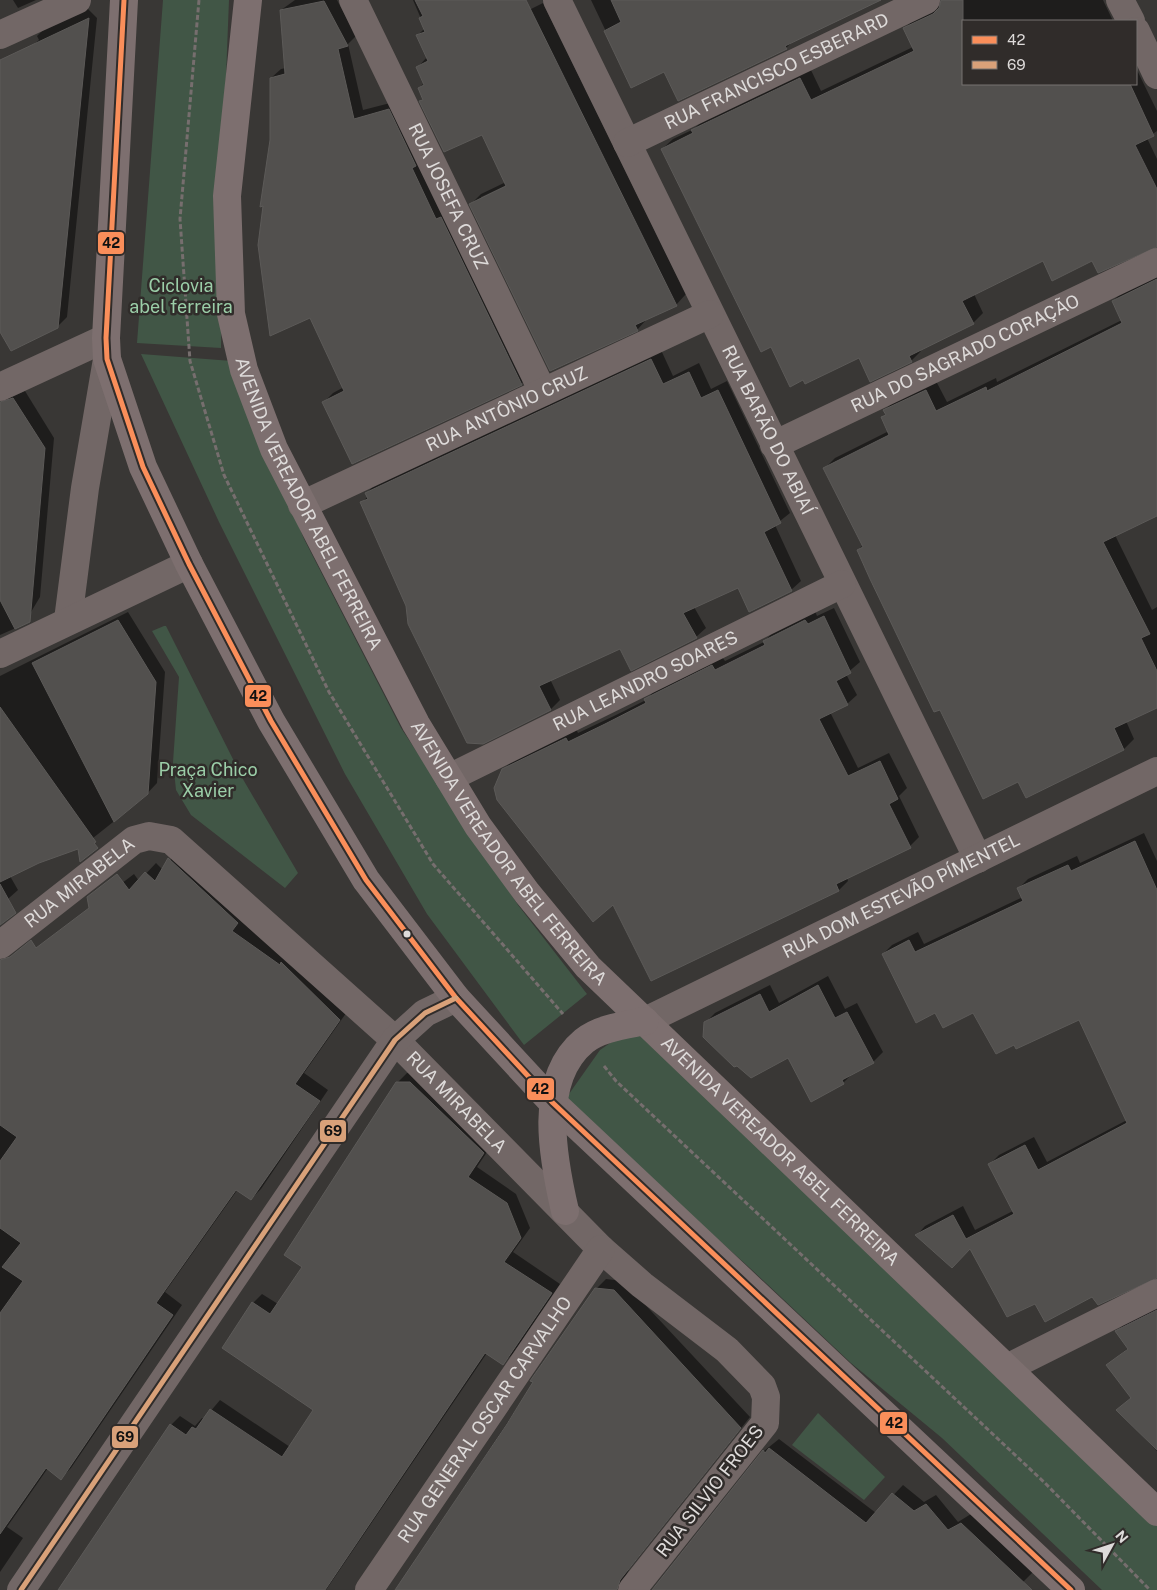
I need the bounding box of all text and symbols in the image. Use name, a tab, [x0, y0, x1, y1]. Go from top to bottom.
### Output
street label: RUA FRANCISCO ESBERARD	[661, 8, 892, 133]
legend	[962, 20, 1137, 85]
text: 42	[1007, 31, 1025, 48]
text: 69	[1007, 56, 1026, 73]
street label: RUA JOSEFA CRUZ	[404, 120, 493, 272]
line badge: 42	[97, 231, 125, 255]
text: 42	[102, 235, 120, 251]
park label: Ciclovia abel ferreira	[129, 275, 233, 317]
street label: RUA DO SAGRADO CORAÇÃO	[847, 290, 1083, 417]
street label: RUA BARÃO DO ABIAÍ	[718, 342, 820, 519]
street label: AVENIDA VEREADOR ABEL FERREIRA	[231, 355, 387, 654]
street label: RUA ANTÔNIO CRUZ	[422, 362, 591, 456]
street label: RUA LEANDRO SOARES	[549, 626, 741, 735]
line badge: 42	[244, 684, 272, 708]
text: 42	[249, 688, 267, 704]
street label: AVENIDA VEREADOR ABEL FERREIRA	[407, 717, 612, 990]
park label: Praça Chico Xavier	[158, 759, 258, 801]
street label: RUA DOM ESTEVÃO PÍMENTEL	[779, 829, 1023, 962]
street label: RUA MIRABELA	[20, 833, 139, 932]
unlabelled marker	[402, 929, 412, 939]
street label: AVENIDA VEREADOR ABEL FERREIRA	[657, 1032, 904, 1270]
street label: RUA MIRABELA	[402, 1047, 512, 1157]
line badge: 42	[526, 1077, 555, 1101]
text: 42	[531, 1081, 549, 1097]
line badge: 69	[319, 1119, 347, 1143]
text: 69	[324, 1123, 342, 1139]
street label: RUA GENERAL OSCAR CARVALHO	[393, 1292, 576, 1547]
line badge: 42	[879, 1411, 908, 1435]
text: 42	[885, 1415, 903, 1431]
street label: RUA SILVIO FROES	[652, 1421, 768, 1561]
line badge: 69	[111, 1425, 139, 1449]
text: 69	[116, 1429, 134, 1445]
north arrow	[1087, 1520, 1137, 1570]
text: N	[1112, 1527, 1132, 1546]

